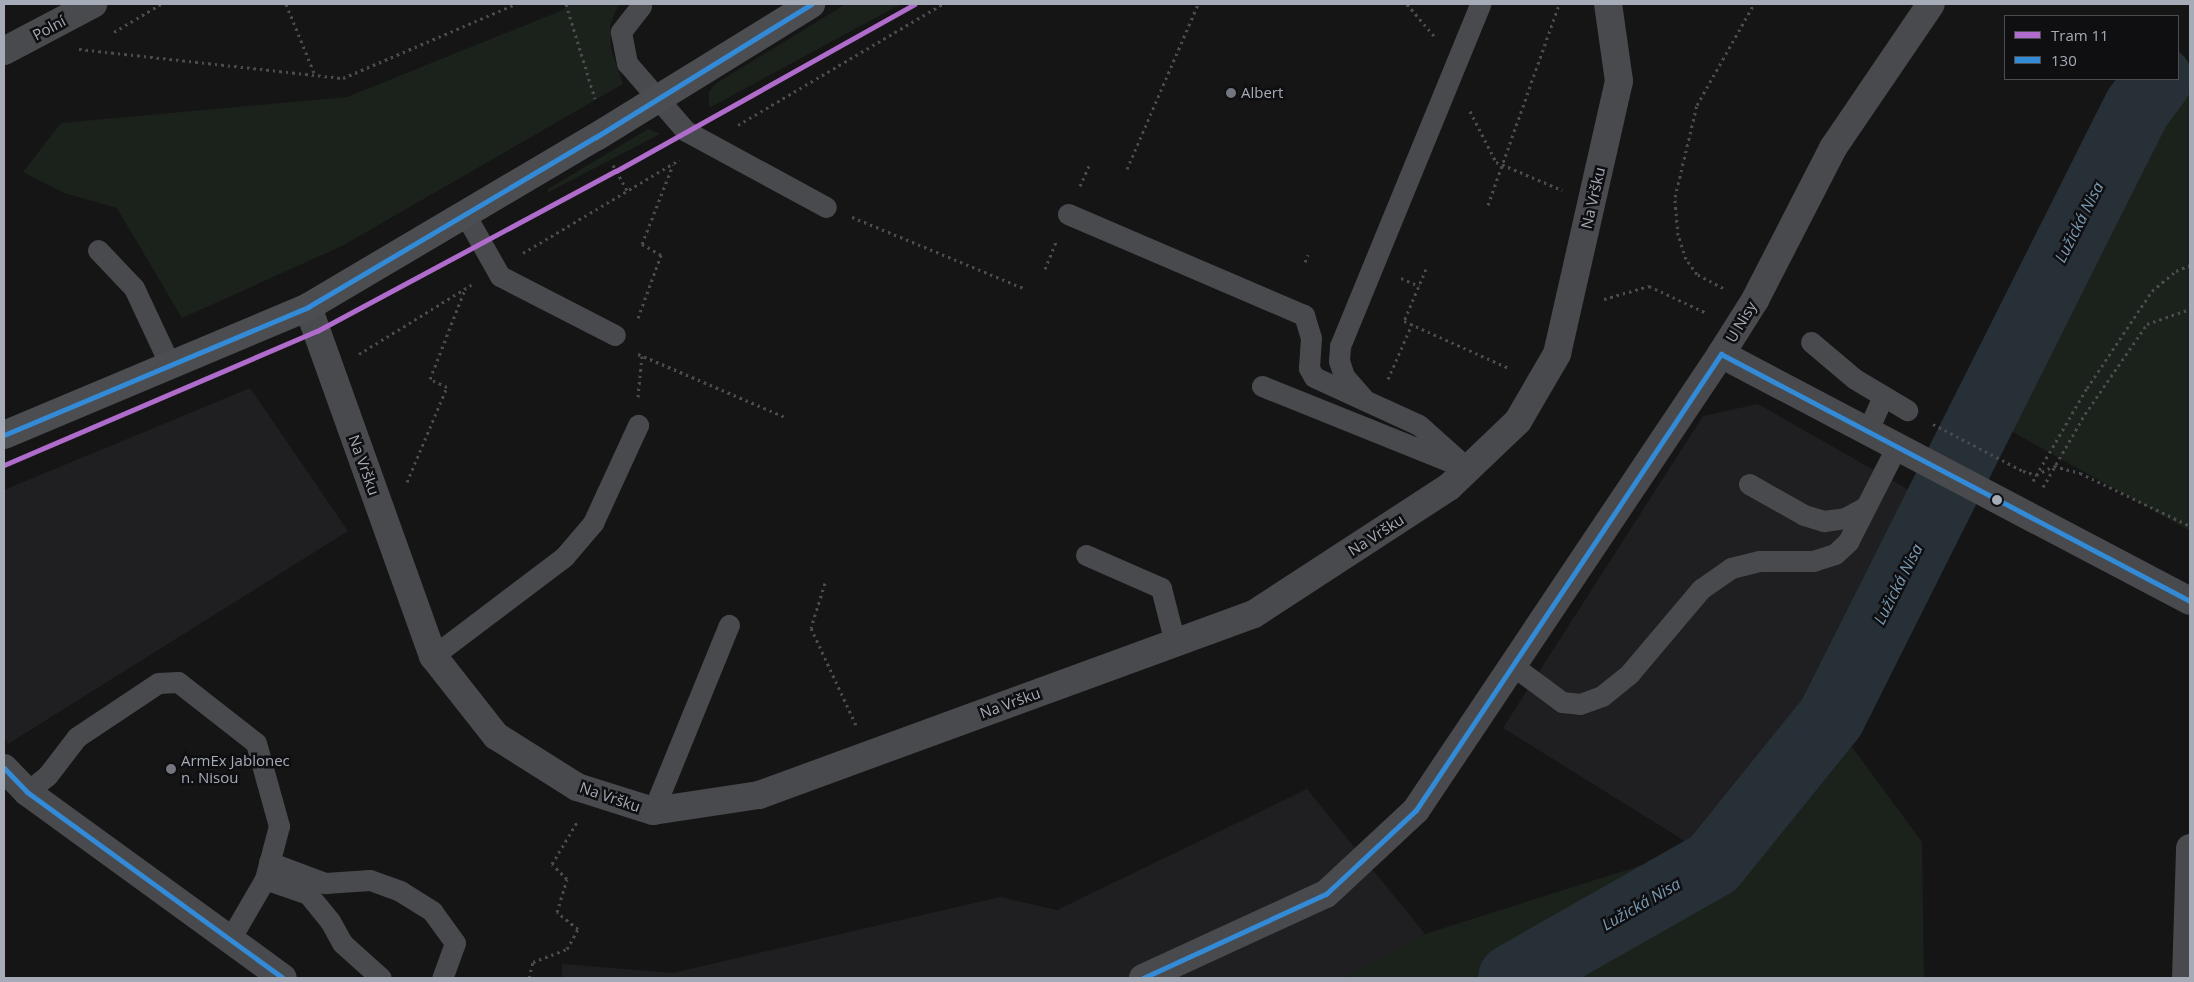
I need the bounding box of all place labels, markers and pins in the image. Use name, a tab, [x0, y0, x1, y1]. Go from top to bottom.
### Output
place label: Albert	[1241, 84, 1283, 102]
marker: Albert	[1225, 87, 1237, 99]
unlabelled marker	[1992, 495, 2002, 505]
place label: ArmEx Jablonec n. Nisou	[181, 751, 290, 786]
marker: ArmEx Jablonec n. Nisou	[165, 763, 177, 775]

